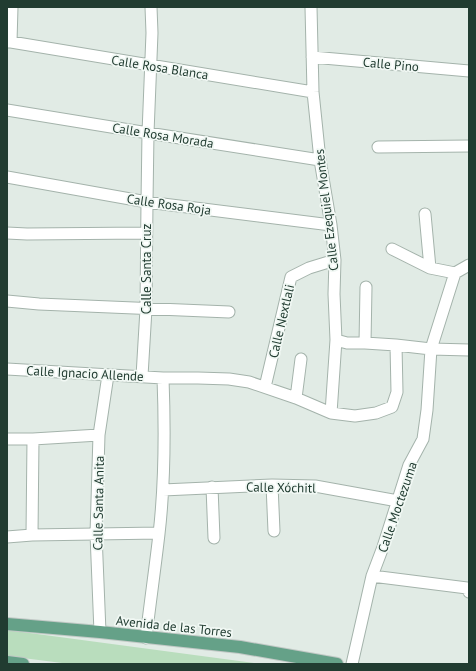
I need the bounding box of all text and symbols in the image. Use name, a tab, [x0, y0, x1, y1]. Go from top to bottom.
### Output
street label: Calle Rosa Blanca	[110, 51, 210, 84]
street label: Calle Pino	[362, 54, 420, 75]
street label: Calle Rosa Morada	[111, 119, 215, 152]
street label: Calle Ezequiel Montes	[311, 148, 342, 272]
street label: Calle Rosa Roja	[126, 190, 212, 219]
street label: Calle Santa Cruz	[138, 224, 155, 314]
street label: Calle Nextlali	[265, 283, 298, 360]
street label: Calle Ignacio Allende	[26, 362, 144, 385]
street label: Calle Santa Anita	[89, 455, 108, 551]
street label: Calle Moctezuma	[374, 459, 421, 555]
street label: Calle Xóchitl	[246, 478, 316, 497]
street label: Avenida de las Torres	[115, 612, 233, 641]

